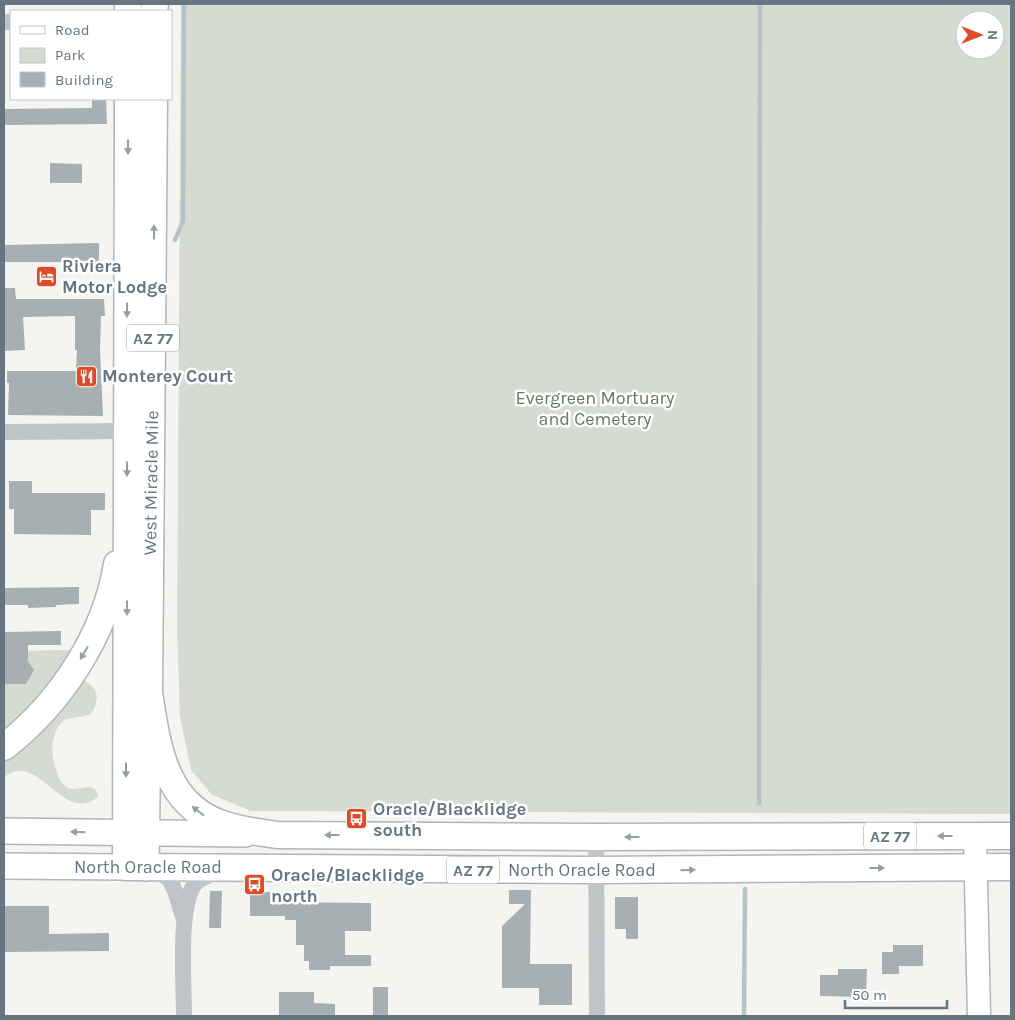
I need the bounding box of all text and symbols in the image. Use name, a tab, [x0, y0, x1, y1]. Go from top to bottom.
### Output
legend	[10, 10, 172, 100]
north arrow	[955, 10, 1005, 60]
text: Road	[55, 21, 90, 39]
text: N	[984, 30, 1001, 40]
text: Park	[55, 46, 85, 64]
text: Building	[55, 71, 113, 89]
one-way arrow	[124, 140, 132, 156]
one-way arrow	[150, 224, 158, 240]
place label: Riviera Motor Lodge	[62, 255, 167, 298]
hotel icon: Riviera Motor Lodge	[34, 264, 58, 288]
one-way arrow	[123, 302, 131, 318]
road number: AZ 77	[127, 324, 179, 352]
restaurant icon: Monterey Court	[74, 364, 98, 388]
place label: Monterey Court	[102, 365, 233, 387]
park label: Evergreen Mortuary and Cemetery	[516, 387, 675, 430]
street label: West Miracle Mile	[139, 410, 163, 556]
one-way arrow	[123, 461, 131, 477]
one-way arrow	[123, 600, 131, 616]
one-way arrow	[79, 647, 88, 660]
one-way arrow	[122, 763, 130, 779]
place label: Oracle/Blacklidge south	[373, 798, 526, 841]
one-way arrow	[191, 806, 205, 816]
bus stop icon: Oracle/Blacklidge south	[345, 807, 369, 831]
road number: AZ 77	[864, 822, 916, 849]
one-way arrow	[69, 828, 85, 836]
one-way arrow	[324, 831, 340, 839]
one-way arrow	[937, 832, 953, 840]
one-way arrow	[624, 833, 640, 841]
street label: North Oracle Road	[74, 856, 222, 878]
road number: AZ 77	[447, 856, 499, 884]
street label: North Oracle Road	[508, 859, 656, 881]
place label: Oracle/Blacklidge north	[271, 864, 424, 907]
one-way arrow	[869, 864, 885, 872]
one-way arrow	[680, 866, 696, 874]
bus stop icon: Oracle/Blacklidge north	[243, 873, 267, 897]
scale bar	[845, 978, 948, 1010]
text: 50 m	[852, 986, 887, 1004]

